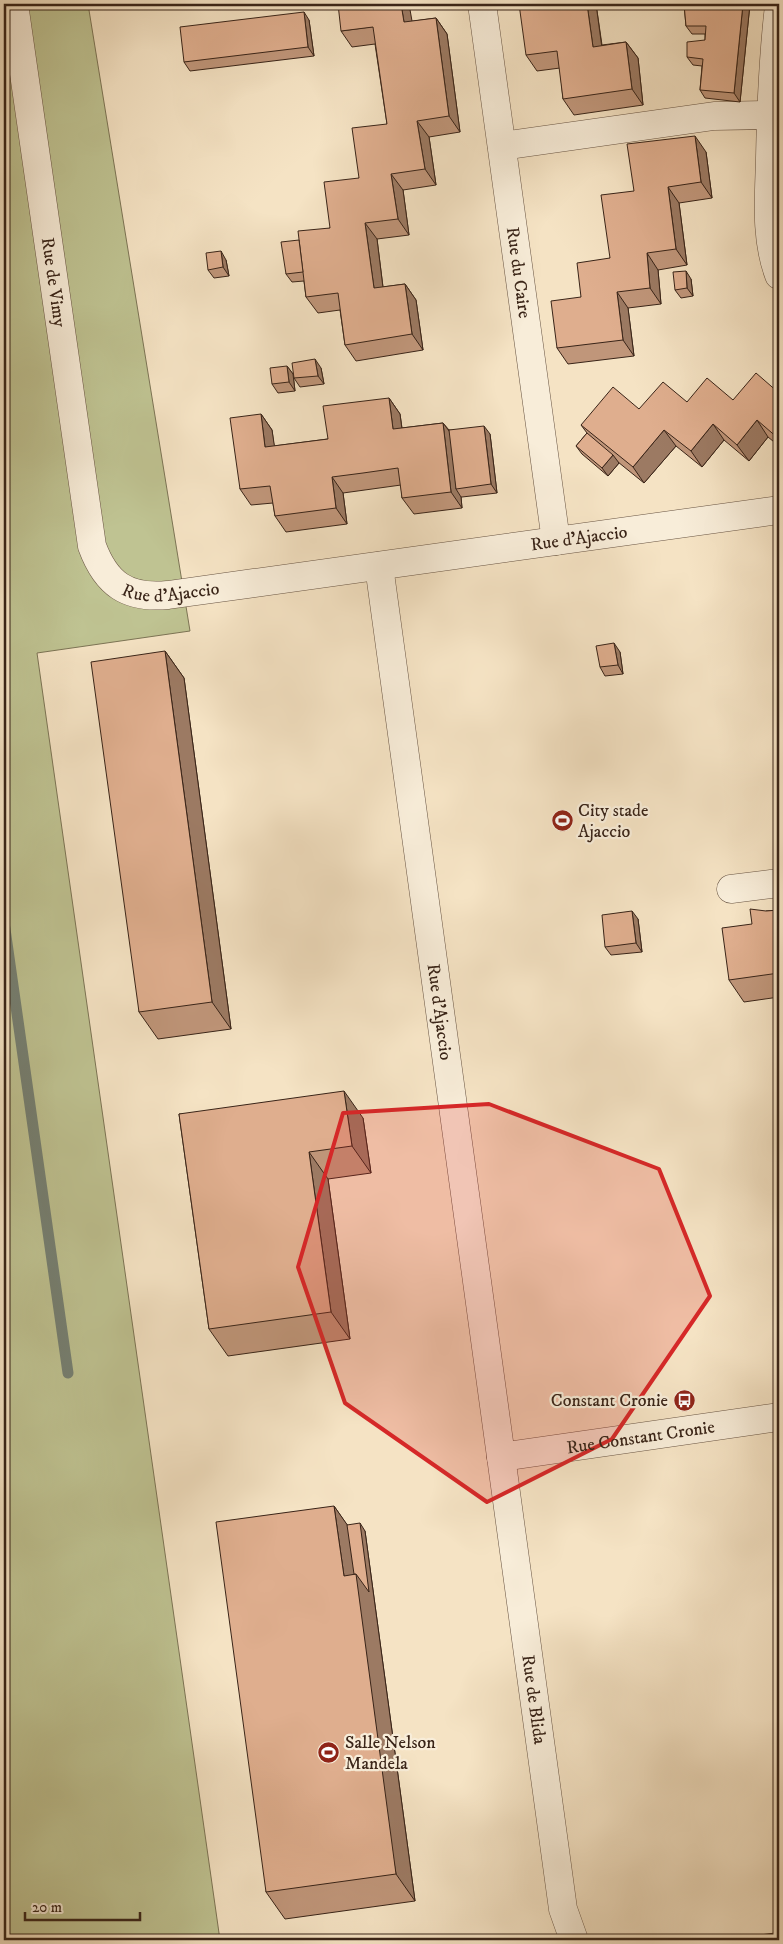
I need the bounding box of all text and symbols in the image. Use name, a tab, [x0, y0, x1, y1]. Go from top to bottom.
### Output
street label: Rue du Caire	[501, 226, 535, 320]
street label: Rue de Vimy	[36, 236, 70, 329]
street label: Rue d'Ajaccio	[529, 521, 629, 556]
street label: Rue d'Ajaccio	[119, 578, 221, 608]
place label: City stade Ajaccio	[578, 800, 649, 843]
sports icon: City stade Ajaccio	[550, 808, 574, 832]
street label: Rue d'Ajaccio	[422, 962, 457, 1062]
bus stop icon: Constant Cronie	[672, 1388, 696, 1412]
place label: Constant Cronie	[551, 1390, 668, 1412]
street label: Rue Constant Cronie	[565, 1416, 716, 1459]
street label: Rue de Blida	[516, 1653, 550, 1746]
place label: Salle Nelson Mandela	[345, 1732, 436, 1775]
sports icon: Salle Nelson Mandela	[317, 1740, 341, 1764]
scale bar	[25, 1889, 140, 1921]
text: 20 m	[32, 1898, 62, 1917]

